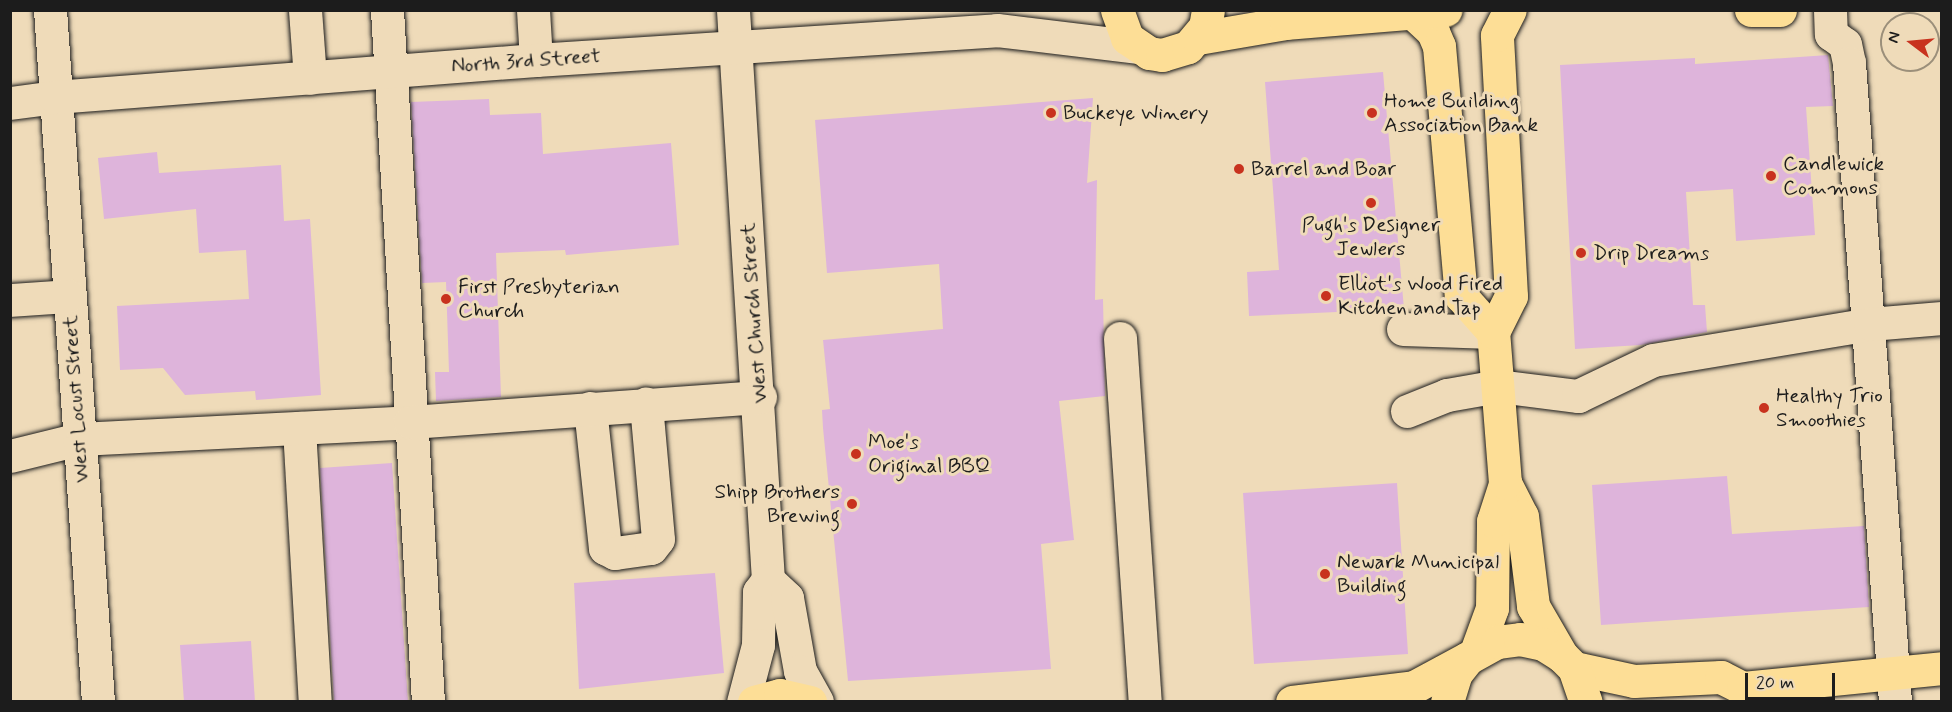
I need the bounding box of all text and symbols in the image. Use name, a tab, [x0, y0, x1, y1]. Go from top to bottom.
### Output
north arrow	[1880, 12, 1940, 72]
text: N	[1883, 29, 1906, 45]
street label: North 3rd Street	[451, 43, 601, 79]
place label: Home Building Association Bank	[1384, 88, 1534, 138]
place label: Buckeye Winery	[1063, 100, 1206, 126]
marker: Buckeye Winery	[1044, 106, 1058, 120]
marker: Home Building Association Bank	[1365, 106, 1379, 120]
place label: Candlewick Commons	[1783, 151, 1884, 201]
place label: Barrel and Boar	[1251, 156, 1393, 182]
marker: Barrel and Boar	[1232, 162, 1246, 176]
marker: Candlewick Commons	[1764, 169, 1778, 183]
marker: Pugh's Designer Jewlers	[1364, 196, 1378, 210]
place label: Pugh's Designer Jewlers	[1302, 212, 1440, 262]
street label: West Church Street	[735, 222, 773, 404]
place label: Drip Dreams	[1593, 240, 1709, 266]
marker: Drip Dreams	[1574, 246, 1588, 260]
place label: Elliot's Wood Fired Kitchen and Tap	[1338, 271, 1504, 321]
place label: First Presbyterian Church	[458, 274, 620, 324]
marker: Elliot's Wood Fired Kitchen and Tap	[1319, 289, 1333, 303]
marker: First Presbyterian Church	[439, 292, 453, 306]
street label: West Locust Street	[58, 314, 94, 484]
place label: Healthy Trio Smoothies	[1776, 383, 1880, 433]
marker: Healthy Trio Smoothies	[1757, 401, 1771, 415]
place label: Moe's Original BBQ	[868, 429, 991, 479]
marker: Moe's Original BBQ	[849, 447, 863, 461]
place label: Shipp Brothers Brewing	[714, 479, 840, 529]
marker: Shipp Brothers Brewing	[845, 497, 859, 511]
place label: Newark Municipal Building	[1337, 549, 1493, 599]
marker: Newark Municipal Building	[1318, 567, 1332, 581]
scale bar	[1748, 661, 1838, 699]
text: 20 m	[1756, 671, 1794, 695]

